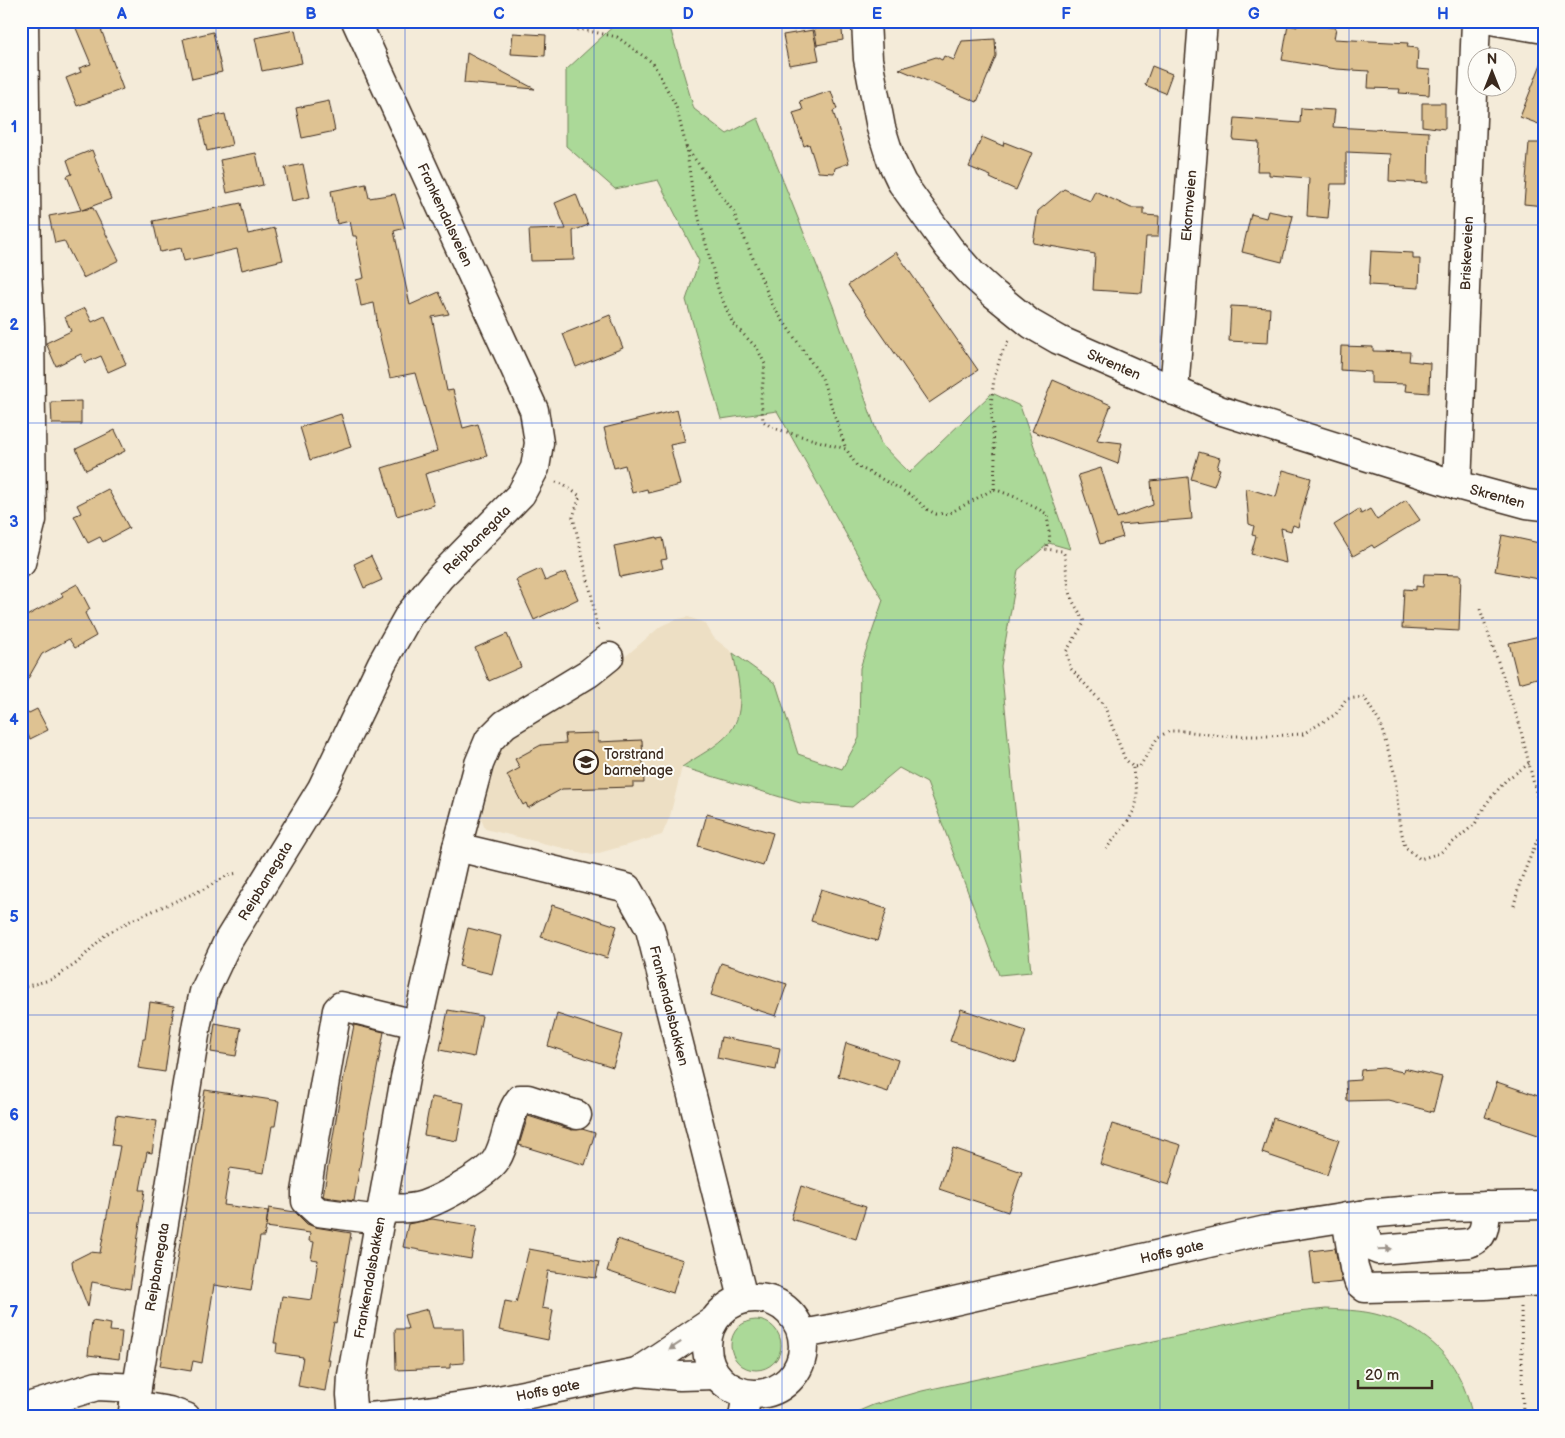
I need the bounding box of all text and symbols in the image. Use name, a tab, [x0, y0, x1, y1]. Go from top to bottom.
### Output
text: A	[116, 5, 127, 24]
text: B	[305, 5, 317, 24]
text: C	[493, 5, 505, 24]
text: D	[682, 5, 694, 24]
text: E	[872, 5, 882, 24]
text: F	[1061, 5, 1071, 24]
text: G	[1248, 5, 1260, 24]
text: H	[1437, 5, 1449, 24]
north arrow	[1468, 48, 1518, 98]
text: N	[1487, 51, 1497, 68]
text: 1	[11, 118, 17, 137]
street label: Frankendalsveien	[414, 161, 476, 269]
street label: Ekornveien	[1177, 169, 1200, 242]
street label: Briskeveien	[1456, 216, 1477, 291]
text: 2	[9, 316, 19, 335]
street label: Skrenten	[1085, 345, 1143, 383]
street label: Skrenten	[1468, 480, 1527, 512]
street label: Reipbanegata	[439, 502, 514, 578]
text: 3	[9, 513, 19, 532]
text: 4	[9, 711, 19, 730]
place label: Torstrand barnehage	[604, 746, 673, 779]
school or university icon: Torstrand barnehage	[573, 749, 599, 775]
street label: Reipbanegata	[234, 838, 296, 924]
text: 5	[9, 908, 19, 927]
street label: Frankendalsbakken	[646, 944, 693, 1068]
text: 6	[9, 1106, 19, 1125]
street label: Frankendalsbakken	[350, 1215, 389, 1340]
street label: Reipbanegata	[141, 1221, 172, 1313]
street label: Hoffs gate	[1139, 1236, 1205, 1267]
one-way arrow	[1378, 1245, 1394, 1253]
text: 7	[10, 1303, 19, 1322]
one-way arrow	[668, 1342, 682, 1351]
scale bar	[1358, 1358, 1431, 1390]
text: 20 m	[1365, 1366, 1399, 1385]
street label: Hoffs gate	[515, 1375, 581, 1405]

